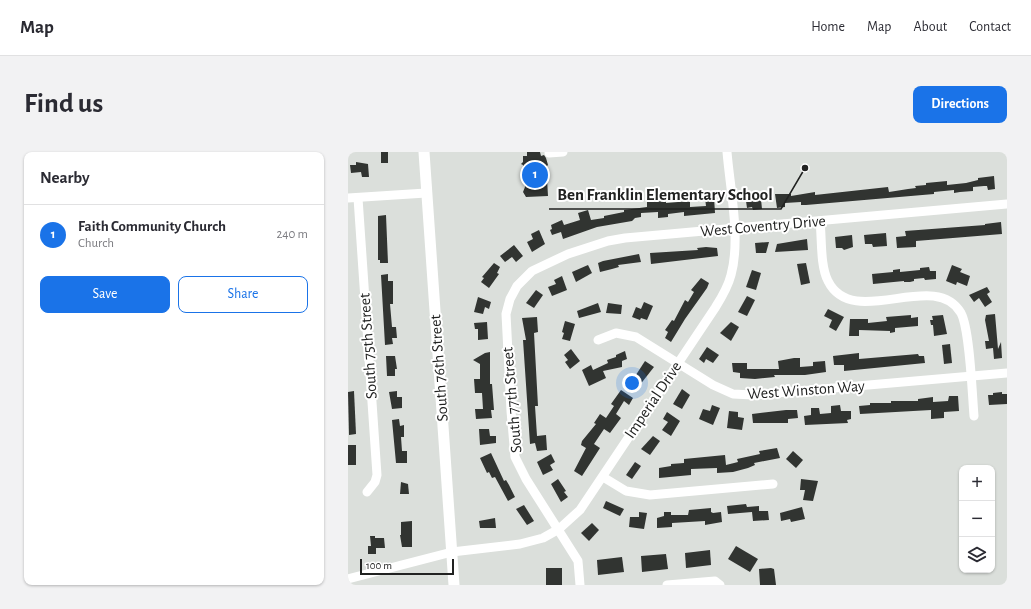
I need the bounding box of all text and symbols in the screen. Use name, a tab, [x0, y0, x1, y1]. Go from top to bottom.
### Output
text: Map	[20, 18, 54, 37]
text: Home	[811, 20, 845, 34]
text: Map	[867, 20, 891, 34]
text: About	[913, 20, 947, 34]
text: Contact	[969, 20, 1011, 34]
button: Directions	[913, 86, 1007, 123]
text: Find us	[24, 90, 103, 118]
pin: 1	[522, 160, 548, 190]
text: Nearby	[40, 169, 90, 186]
callout: Ben Franklin Elementary School	[549, 180, 781, 209]
text: Ben Franklin Elementary School	[557, 186, 773, 204]
street label: West Coventry Drive	[700, 213, 826, 240]
text: Faith Community Church	[78, 219, 226, 234]
text: 1	[51, 228, 55, 241]
text: 240 m	[276, 228, 308, 241]
text: Church	[78, 237, 114, 250]
button: Save	[40, 276, 170, 313]
button: Share	[178, 276, 308, 313]
street label: South 75th Street	[356, 292, 380, 400]
street label: South 76th Street	[427, 314, 451, 422]
street label: South 77th Street	[499, 346, 525, 454]
street label: Imperial Drive	[622, 359, 684, 441]
your location	[622, 373, 642, 393]
street label: West Winston Way	[747, 378, 866, 403]
map controls	[959, 465, 995, 573]
button: +	[959, 465, 995, 501]
button: −	[959, 501, 995, 537]
button: layers	[959, 537, 995, 573]
scale bar	[360, 557, 454, 576]
text: 100 m	[366, 560, 392, 571]

